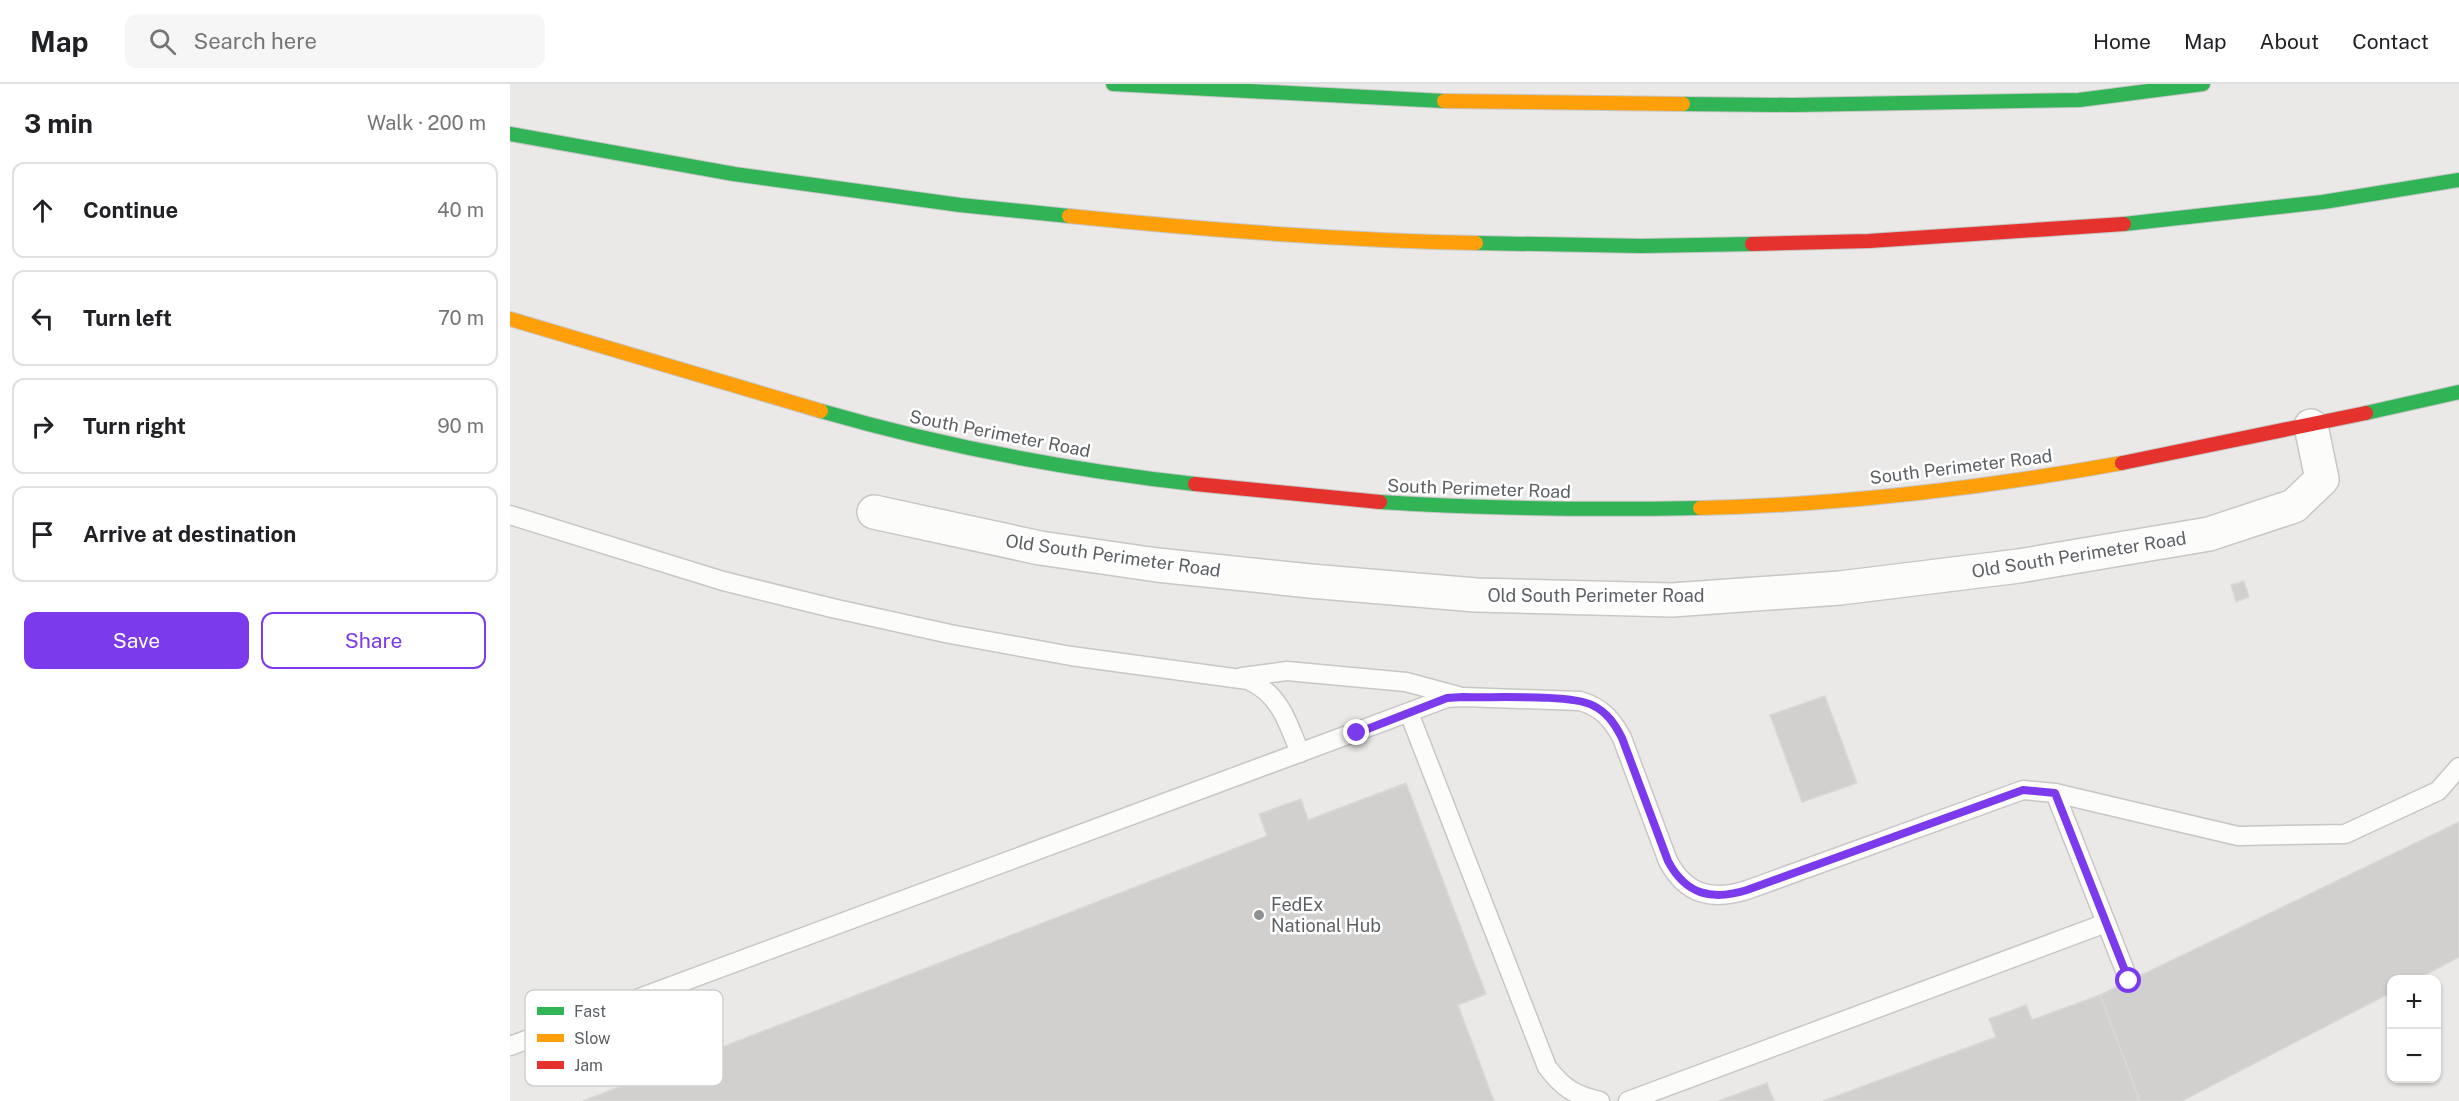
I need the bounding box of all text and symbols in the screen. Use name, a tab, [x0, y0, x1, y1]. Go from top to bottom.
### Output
search box	[125, 14, 545, 68]
text: Map	[30, 25, 89, 58]
icon: search	[146, 25, 179, 58]
text: Search here	[194, 28, 317, 54]
text: Home	[2093, 29, 2151, 54]
text: Map	[2184, 29, 2227, 54]
text: About	[2260, 29, 2319, 54]
text: Contact	[2352, 29, 2429, 54]
text: 3 min	[24, 108, 93, 139]
text: Walk · 200 m	[367, 111, 486, 135]
icon: ahead	[26, 194, 59, 227]
text: Continue	[83, 197, 178, 223]
text: 40 m	[437, 198, 484, 222]
icon: left	[26, 302, 59, 335]
text: Turn left	[83, 305, 172, 331]
text: 70 m	[438, 306, 484, 330]
street label: South Perimeter Road	[908, 406, 1092, 461]
icon: right	[26, 410, 59, 443]
text: Turn right	[83, 413, 186, 439]
text: 90 m	[437, 414, 484, 438]
street label: South Perimeter Road	[1868, 445, 2053, 488]
street label: South Perimeter Road	[1387, 475, 1571, 502]
icon: arrive	[26, 518, 59, 551]
text: Arrive at destination	[83, 521, 296, 547]
street label: Old South Perimeter Road	[1970, 527, 2188, 582]
street label: Old South Perimeter Road	[1004, 530, 1222, 581]
street label: Old South Perimeter Road	[1487, 585, 1705, 606]
button: Save	[24, 612, 249, 669]
button: Share	[261, 612, 486, 669]
route end	[1343, 719, 1369, 745]
place label: FedEx National Hub	[1271, 894, 1381, 936]
marker: FedEx National Hub	[1252, 908, 1266, 922]
route start	[2115, 967, 2141, 993]
map controls	[2387, 975, 2441, 1083]
button: +	[2387, 975, 2441, 1029]
legend	[525, 990, 723, 1086]
text: Fast	[574, 1002, 606, 1021]
text: Slow	[574, 1029, 611, 1048]
button: −	[2387, 1029, 2441, 1083]
text: Jam	[574, 1056, 603, 1075]

